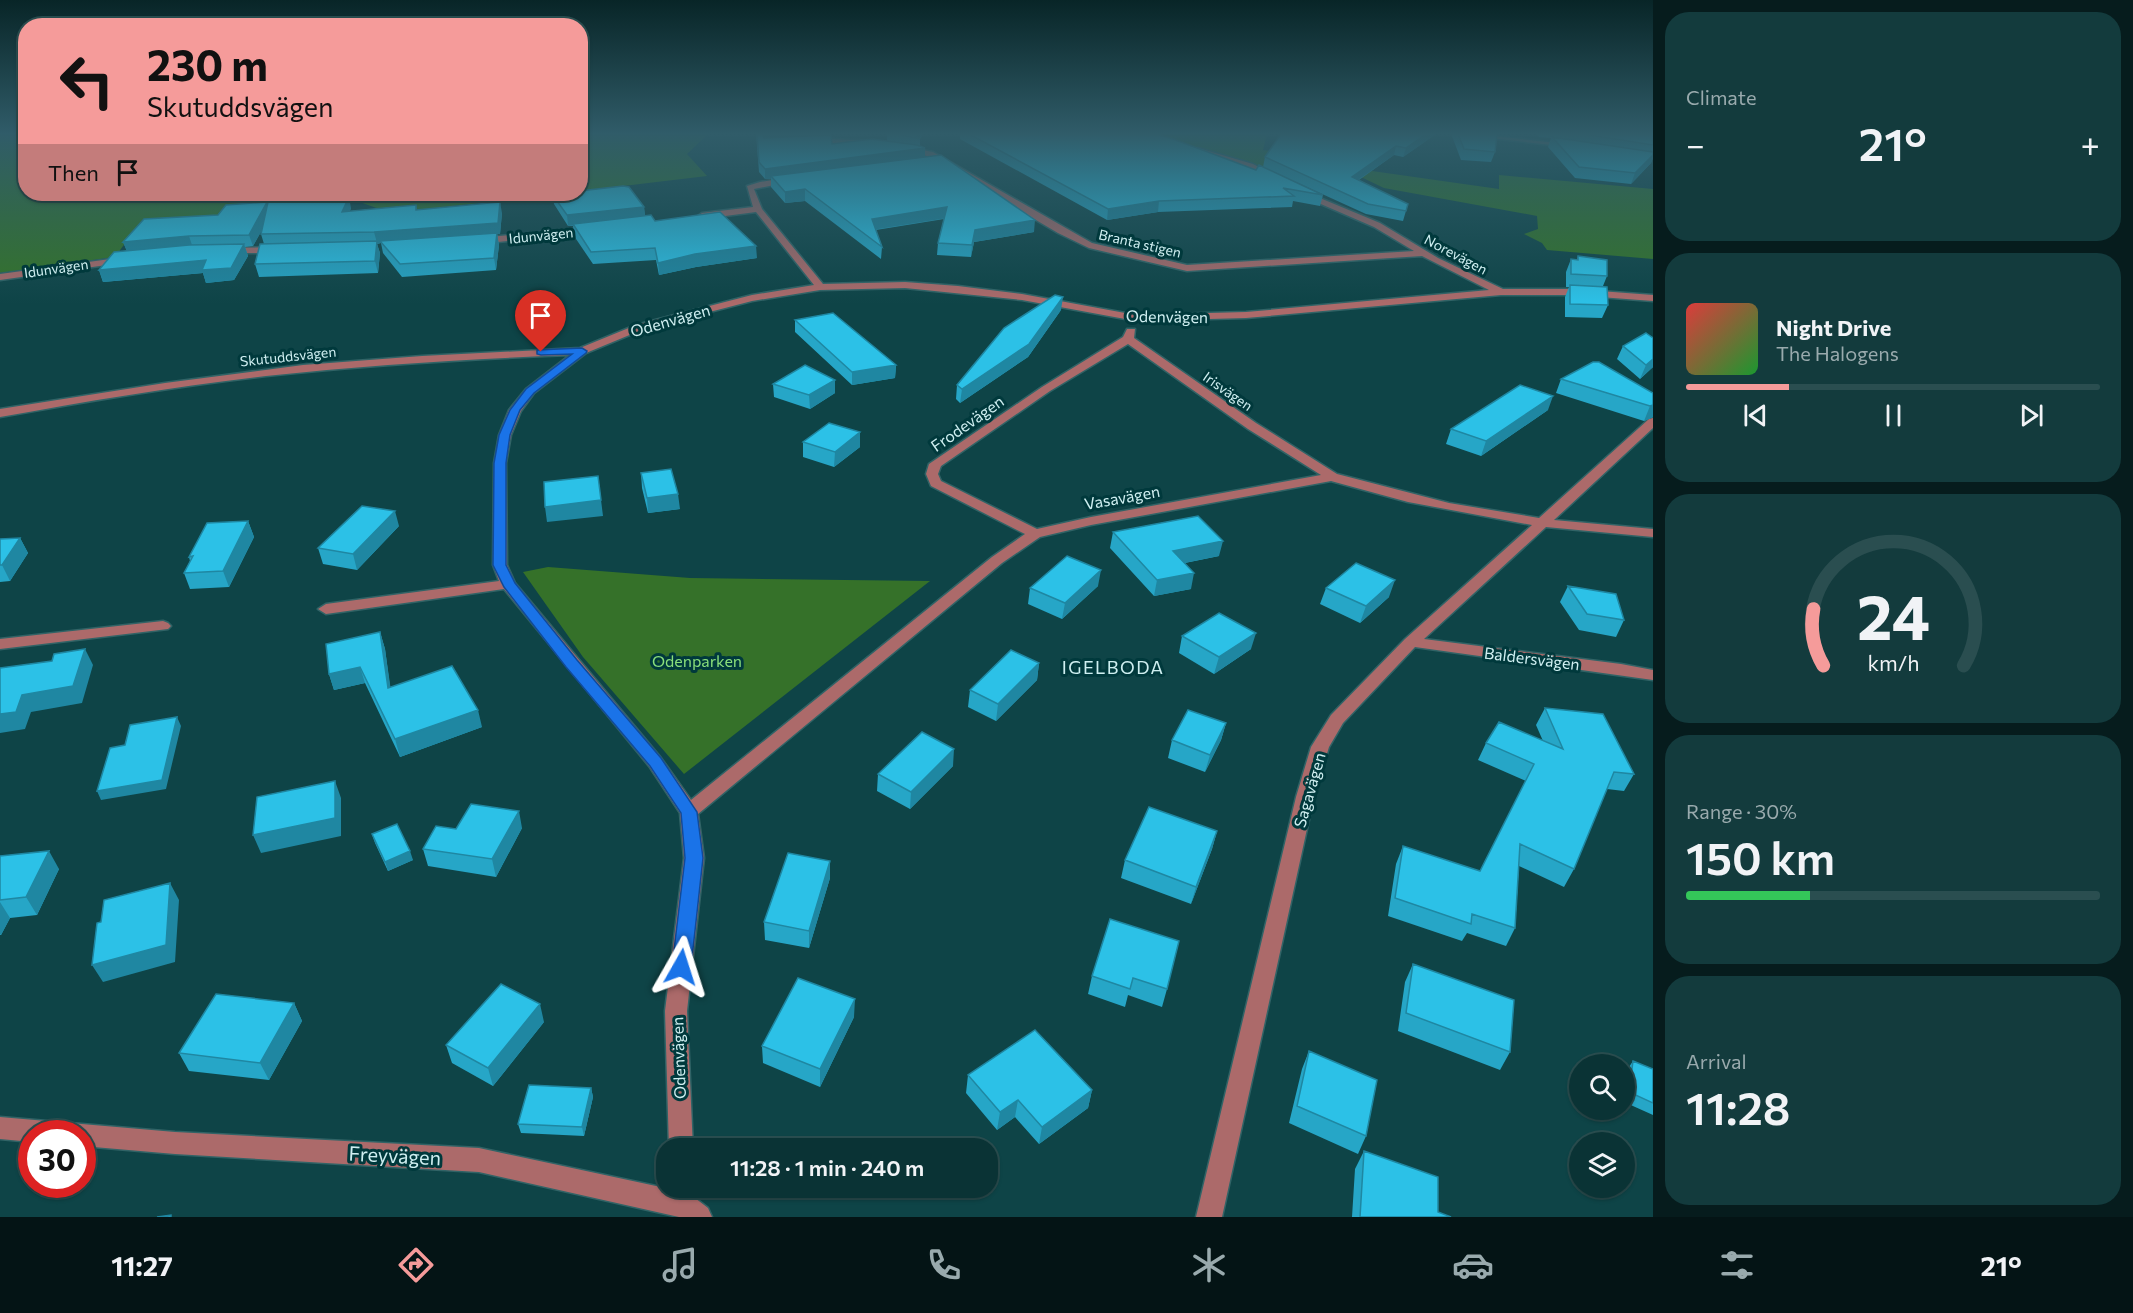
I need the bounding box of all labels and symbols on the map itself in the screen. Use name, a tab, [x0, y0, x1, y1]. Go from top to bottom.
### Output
street label: Idunvägen	[508, 223, 574, 247]
street label: Branta stigen	[1097, 225, 1183, 261]
street label: Norevägen	[1422, 230, 1490, 278]
street label: Idunvägen	[23, 255, 89, 281]
pin	[515, 290, 566, 352]
street label: Odenvägen	[628, 300, 712, 340]
street label: Odenvägen	[1126, 306, 1208, 326]
street label: Skutuddsvägen	[239, 342, 337, 370]
street label: Irisvägen	[1200, 368, 1256, 414]
street label: Frodevägen	[927, 391, 1007, 455]
street label: Vasavägen	[1083, 481, 1161, 513]
street label: Baldersvägen	[1483, 643, 1581, 673]
park label: Odenparken	[652, 651, 742, 670]
district label: IGELBODA	[1062, 656, 1164, 678]
street label: Sagavägen	[1289, 750, 1329, 830]
position arrow	[649, 935, 713, 999]
street label: Odenvägen	[667, 1017, 689, 1099]
speed limit sign: 30	[18, 1120, 96, 1198]
street label: Freyvägen	[348, 1141, 442, 1169]

